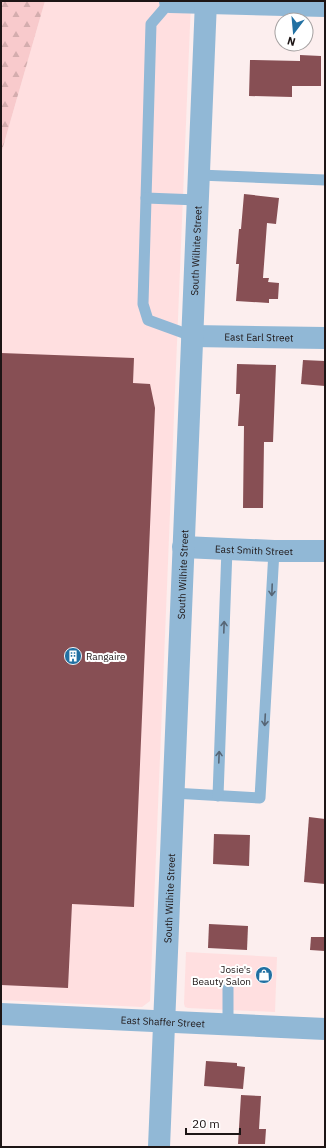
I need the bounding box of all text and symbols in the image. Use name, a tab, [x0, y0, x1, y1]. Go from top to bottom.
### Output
north arrow	[274, 12, 314, 52]
text: N	[285, 34, 297, 49]
street label: South Wilhite Street	[187, 205, 204, 296]
street label: East Earl Street	[224, 330, 294, 344]
street label: South Wilhite Street	[174, 529, 191, 620]
street label: East Smith Street	[215, 542, 293, 558]
one-way arrow	[269, 583, 276, 596]
one-way arrow	[220, 621, 228, 634]
building icon: Rangaire	[63, 646, 83, 666]
place label: Rangaire	[86, 650, 126, 663]
one-way arrow	[261, 713, 268, 726]
one-way arrow	[215, 751, 223, 764]
street label: South Wilhite Street	[161, 853, 178, 943]
place label: Josie's Beauty Salon	[192, 963, 251, 988]
shop icon: Josie's Beauty Salon	[254, 965, 274, 985]
street label: East Shaffer Street	[120, 1013, 206, 1030]
scale bar	[186, 1110, 240, 1136]
text: 20 m	[192, 1116, 220, 1131]

